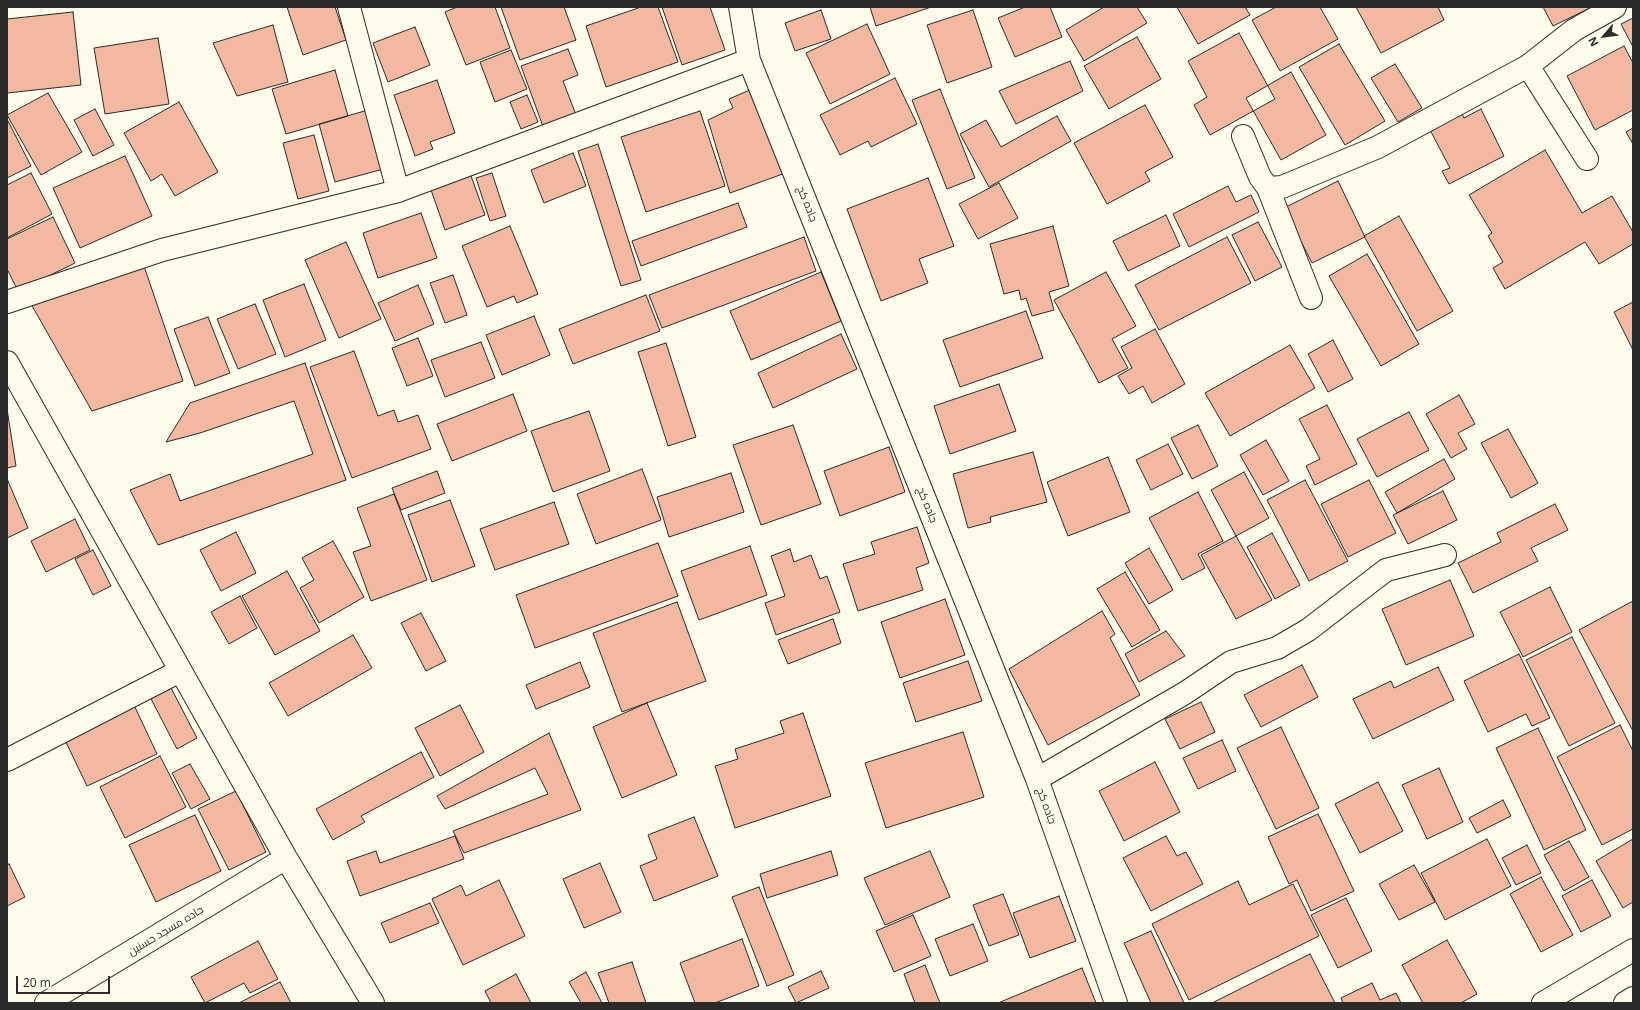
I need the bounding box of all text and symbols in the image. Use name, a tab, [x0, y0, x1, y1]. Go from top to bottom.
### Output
north arrow	[1584, 16, 1624, 56]
text: N	[1584, 34, 1602, 49]
street label: جاده کج	[794, 184, 820, 224]
street label: جاده کج	[914, 485, 940, 525]
street label: جاده کج	[1033, 786, 1059, 826]
street label: جاده مسجد حسنین	[126, 903, 206, 959]
scale bar	[18, 968, 112, 994]
text: 20 m	[23, 974, 51, 991]

